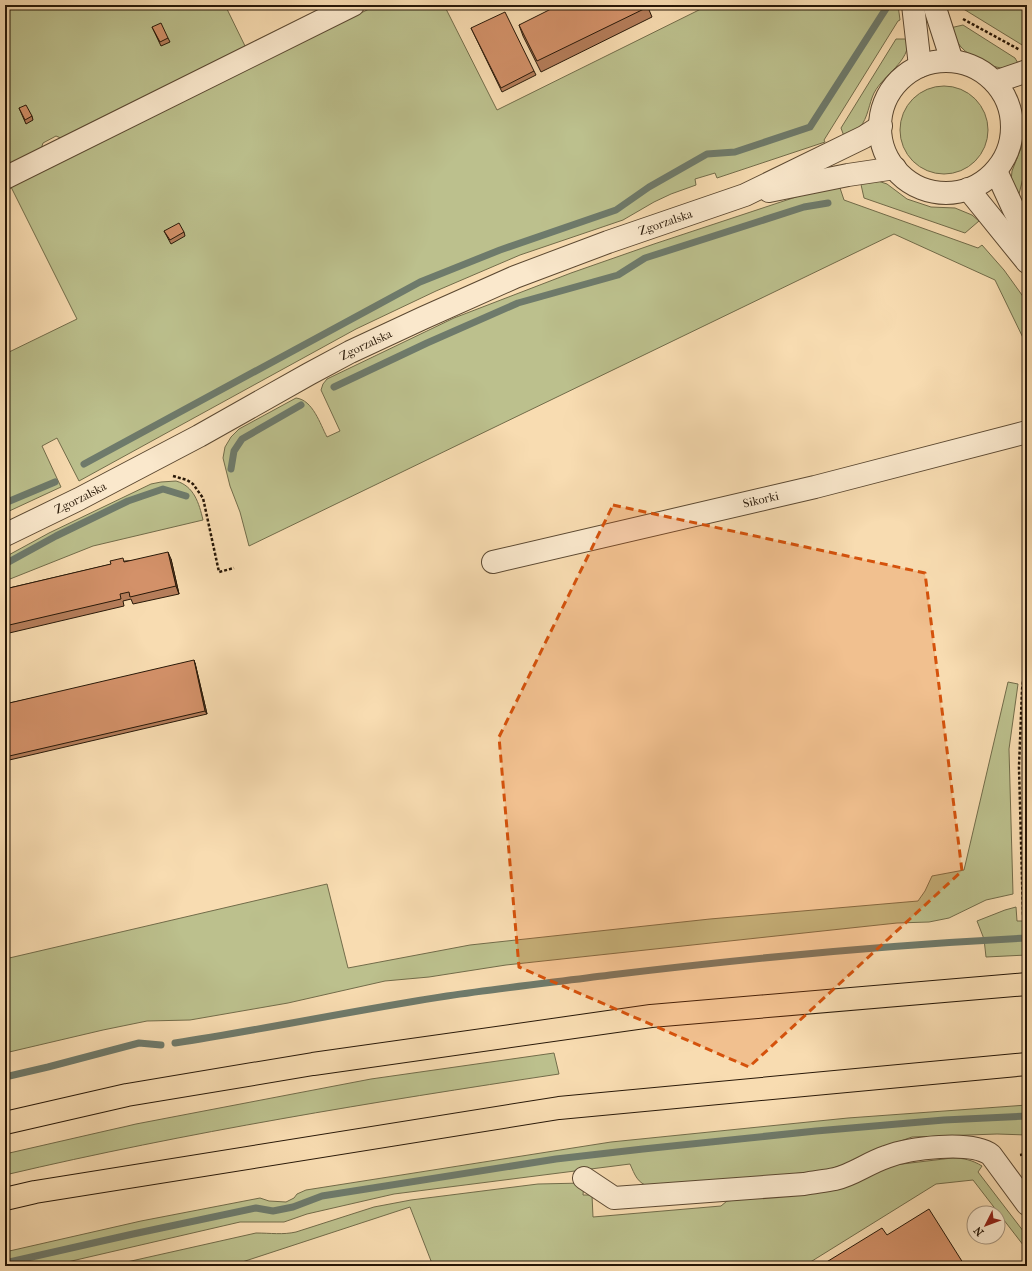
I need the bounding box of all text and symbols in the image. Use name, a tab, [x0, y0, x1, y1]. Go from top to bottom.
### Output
street label: Zgorzalska	[637, 206, 695, 238]
street label: Zgorzalska	[337, 326, 394, 363]
street label: Zgorzalska	[52, 479, 109, 517]
street label: Sikorki	[741, 489, 781, 511]
north arrow	[966, 1205, 1006, 1245]
text: N	[971, 1223, 987, 1239]

